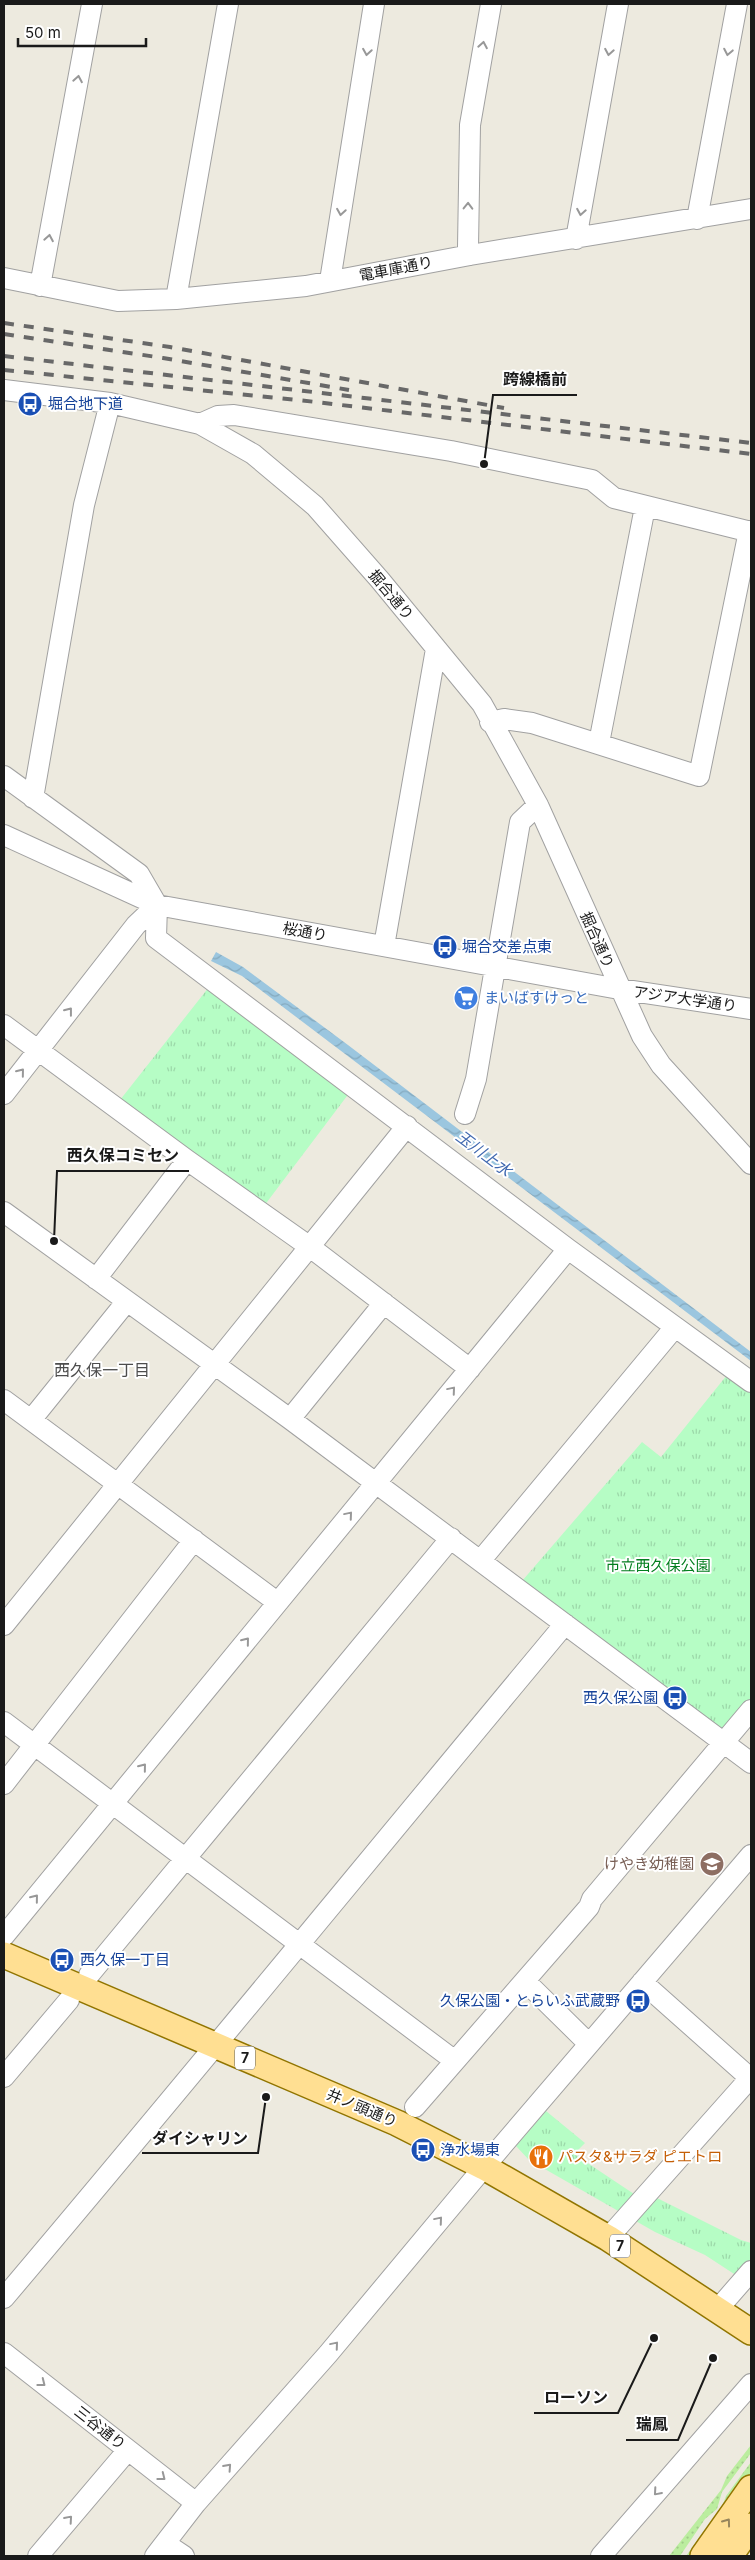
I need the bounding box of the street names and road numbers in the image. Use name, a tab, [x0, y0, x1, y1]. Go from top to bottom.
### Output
street label: 電車庫通り	[357, 252, 435, 285]
street label: 掘合通り	[365, 566, 418, 624]
street label: 掘合通り	[577, 909, 618, 971]
street label: 桜通り	[281, 918, 329, 945]
street label: アジア大学通り	[632, 982, 738, 1015]
road number: 7	[235, 2046, 255, 2070]
street label: 井ノ頭通り	[324, 2084, 400, 2131]
road number: 7	[610, 2234, 630, 2258]
street label: 三谷通り	[71, 2402, 130, 2454]

